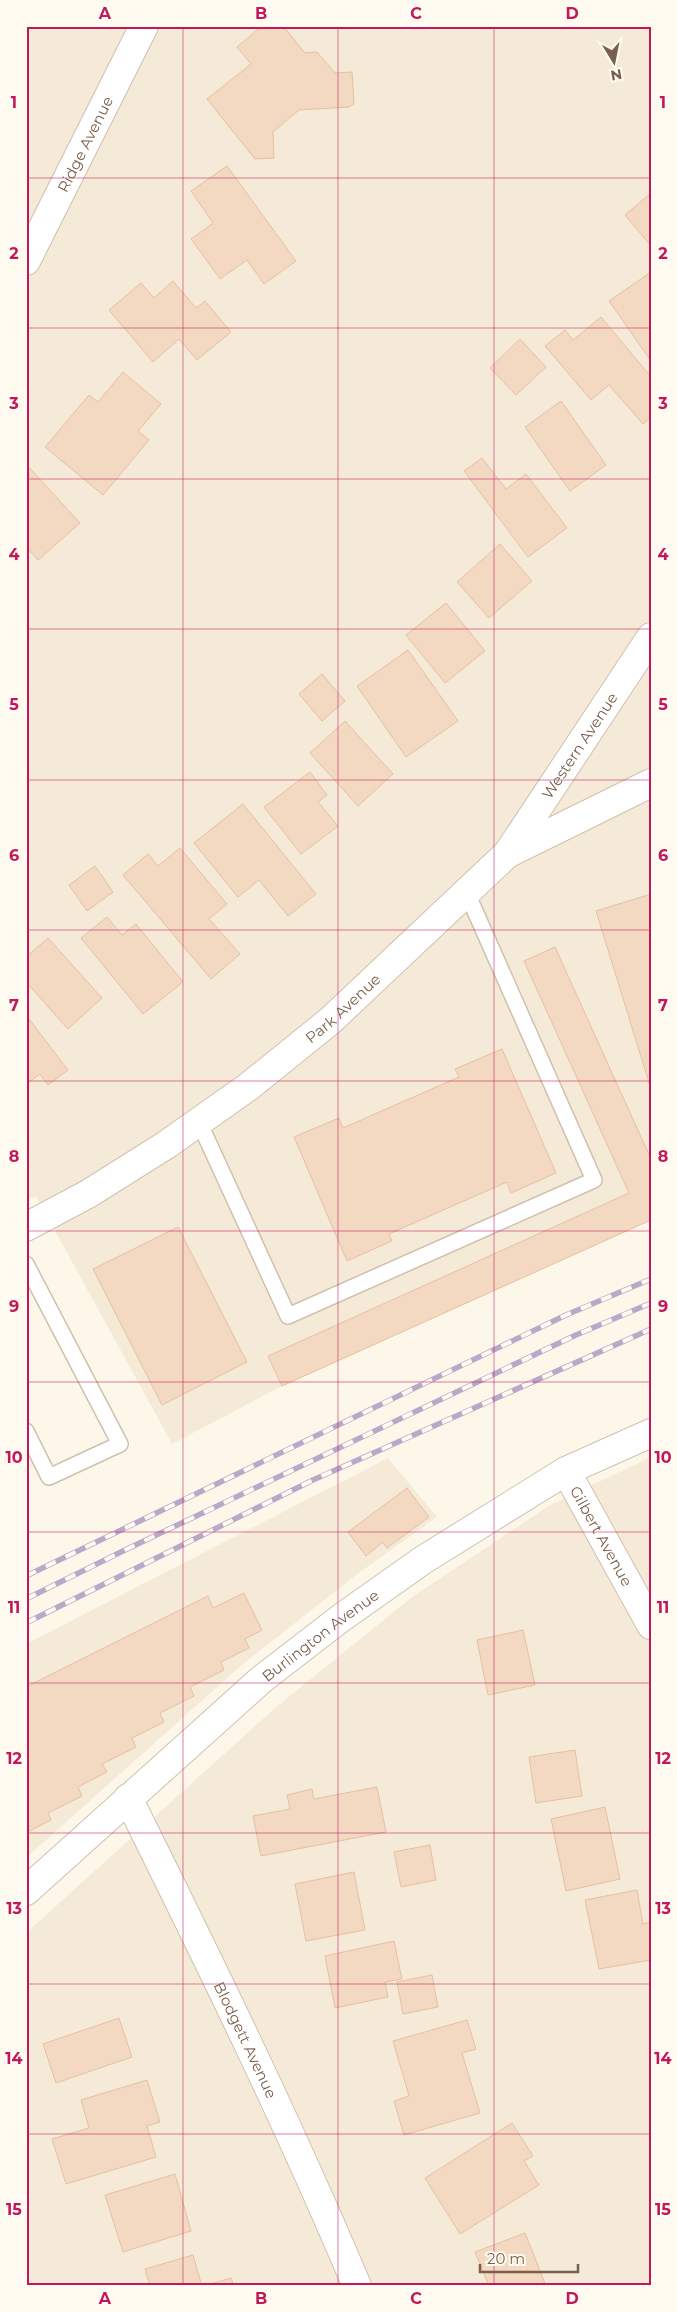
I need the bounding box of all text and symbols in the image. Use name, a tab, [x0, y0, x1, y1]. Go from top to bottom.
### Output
text: A	[98, 4, 112, 23]
text: B	[255, 4, 267, 23]
text: C	[410, 4, 422, 23]
text: D	[565, 4, 579, 23]
north arrow	[590, 38, 640, 88]
text: N	[609, 65, 623, 85]
text: 1	[11, 93, 17, 112]
street label: Ridge Avenue	[53, 93, 117, 195]
text: 1	[660, 93, 666, 112]
text: 2	[9, 244, 19, 263]
text: 2	[658, 244, 668, 263]
text: 3	[8, 394, 19, 413]
text: 3	[657, 394, 668, 413]
text: 4	[8, 545, 20, 564]
text: 4	[657, 545, 669, 564]
street label: Western Avenue	[537, 689, 621, 802]
text: 5	[9, 695, 19, 714]
text: 5	[658, 695, 668, 714]
text: 6	[9, 846, 19, 865]
text: 6	[658, 846, 668, 865]
street label: Park Avenue	[301, 969, 384, 1047]
text: 7	[9, 996, 19, 1015]
text: 7	[658, 996, 668, 1015]
text: 8	[9, 1147, 19, 1166]
text: 8	[658, 1147, 668, 1166]
text: 9	[9, 1297, 19, 1316]
text: 9	[658, 1297, 668, 1316]
text: 10	[5, 1448, 23, 1467]
text: 10	[654, 1448, 672, 1467]
street label: Gilbert Avenue	[566, 1482, 637, 1589]
street label: Burlington Avenue	[258, 1585, 382, 1685]
text: 11	[8, 1598, 20, 1617]
text: 11	[657, 1598, 669, 1617]
text: 12	[6, 1749, 22, 1768]
text: 12	[655, 1749, 671, 1768]
text: 13	[6, 1899, 22, 1918]
text: 13	[655, 1899, 671, 1918]
street label: Blodgett Avenue	[210, 1978, 282, 2101]
text: 14	[5, 2049, 23, 2068]
text: 14	[654, 2049, 672, 2068]
text: 15	[6, 2200, 22, 2219]
text: 15	[655, 2200, 671, 2219]
scale bar	[480, 2242, 577, 2274]
text: 20 m	[487, 2249, 525, 2268]
text: A	[98, 2289, 112, 2308]
text: B	[255, 2289, 267, 2308]
text: C	[410, 2289, 422, 2308]
text: D	[565, 2289, 579, 2308]

